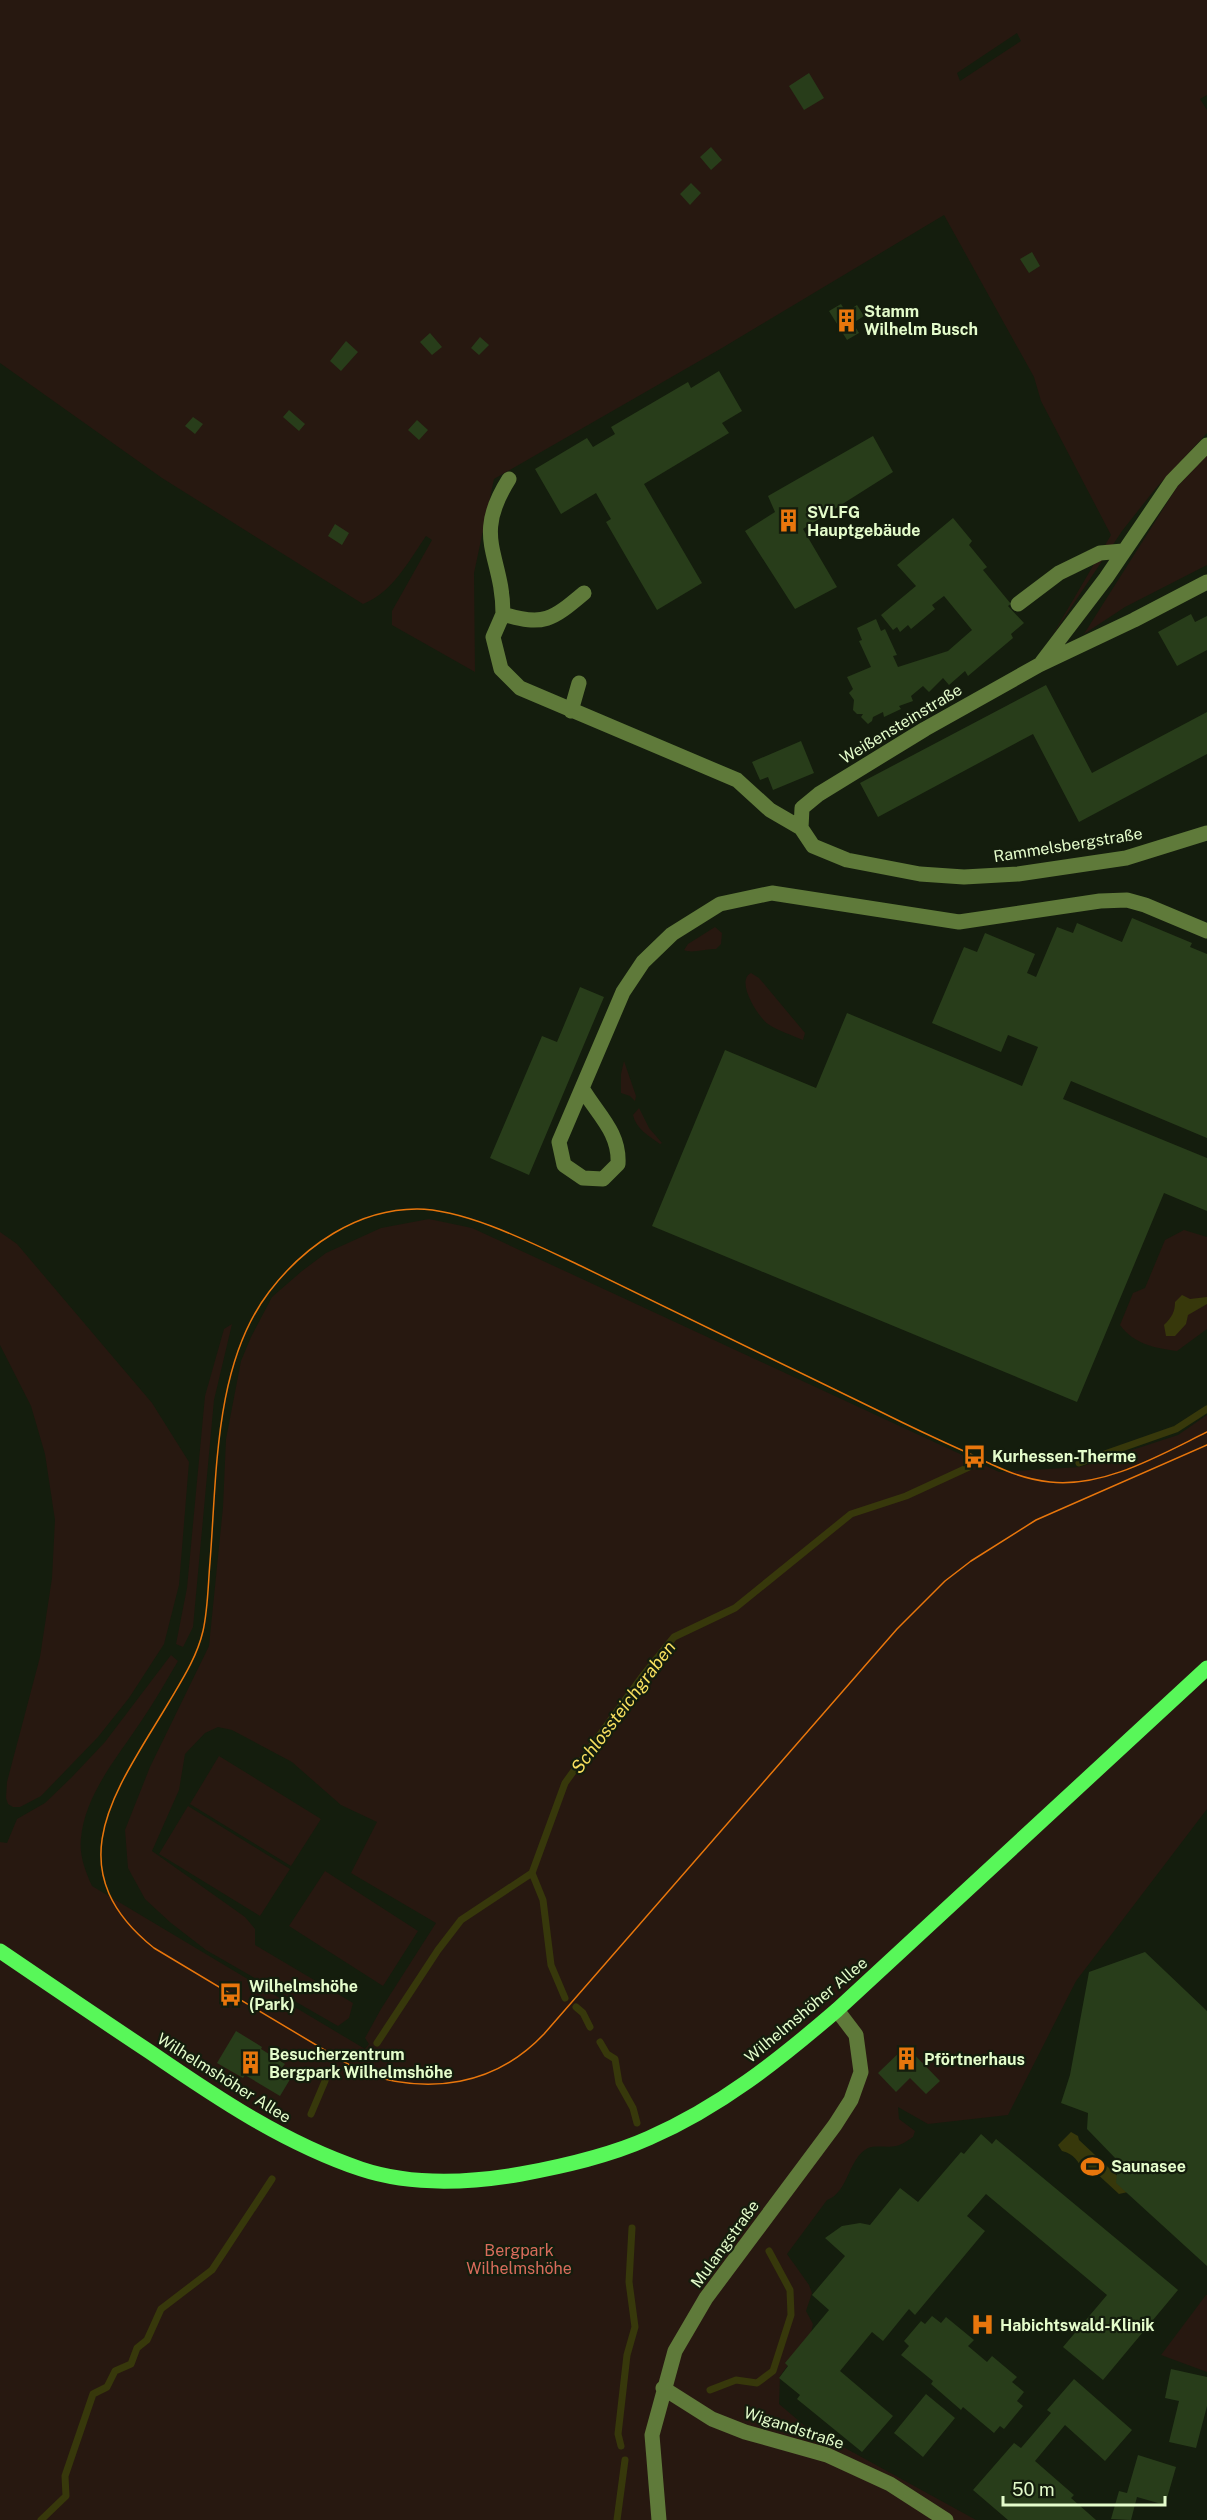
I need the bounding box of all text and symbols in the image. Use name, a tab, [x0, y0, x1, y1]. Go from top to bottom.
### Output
place label: Stamm Wilhelm Busch	[864, 302, 978, 339]
building icon: Stamm Wilhelm Busch	[833, 307, 859, 333]
place label: SVLFG Hauptgebäude	[807, 503, 920, 540]
building icon: SVLFG Hauptgebäude	[776, 508, 802, 534]
street label: Weißensteinstraße	[837, 680, 965, 768]
street label: Rammelsbergstraße	[992, 824, 1144, 866]
bus stop icon: Kurhessen-Therme	[961, 1443, 987, 1469]
place label: Kurhessen-Therme	[992, 1447, 1136, 1466]
water label: Schlossteichgraben	[566, 1637, 680, 1777]
street label: Wilhelmshöher Allee	[741, 1953, 871, 2067]
place label: Wilhelmshöhe (Park)	[249, 1977, 358, 2014]
bus stop icon: Wilhelmshöhe (Park)	[218, 1982, 244, 2008]
street label: Wilhelmshöher Allee	[154, 2029, 294, 2127]
place label: Besucherzentrum Bergpark Wilhelmshöhe	[269, 2045, 453, 2082]
building icon: Pförtnerhaus	[893, 2046, 919, 2072]
building icon: Besucherzentrum Bergpark Wilhelmshöhe	[238, 2050, 264, 2076]
place label: Pförtnerhaus	[924, 2050, 1025, 2069]
sports icon: Saunasee	[1080, 2153, 1106, 2179]
place label: Saunasee	[1111, 2157, 1186, 2176]
street label: Mulangstraße	[687, 2197, 763, 2291]
park label: Bergpark Wilhelmshöhe	[466, 2241, 572, 2278]
hospital icon: Habichtswald-Klinik	[969, 2312, 995, 2338]
place label: Habichtswald-Klinik	[1000, 2316, 1155, 2335]
street label: Wigandstraße	[742, 2403, 846, 2453]
scale bar	[1003, 2469, 1165, 2507]
text: 50 m	[1012, 2479, 1055, 2500]

